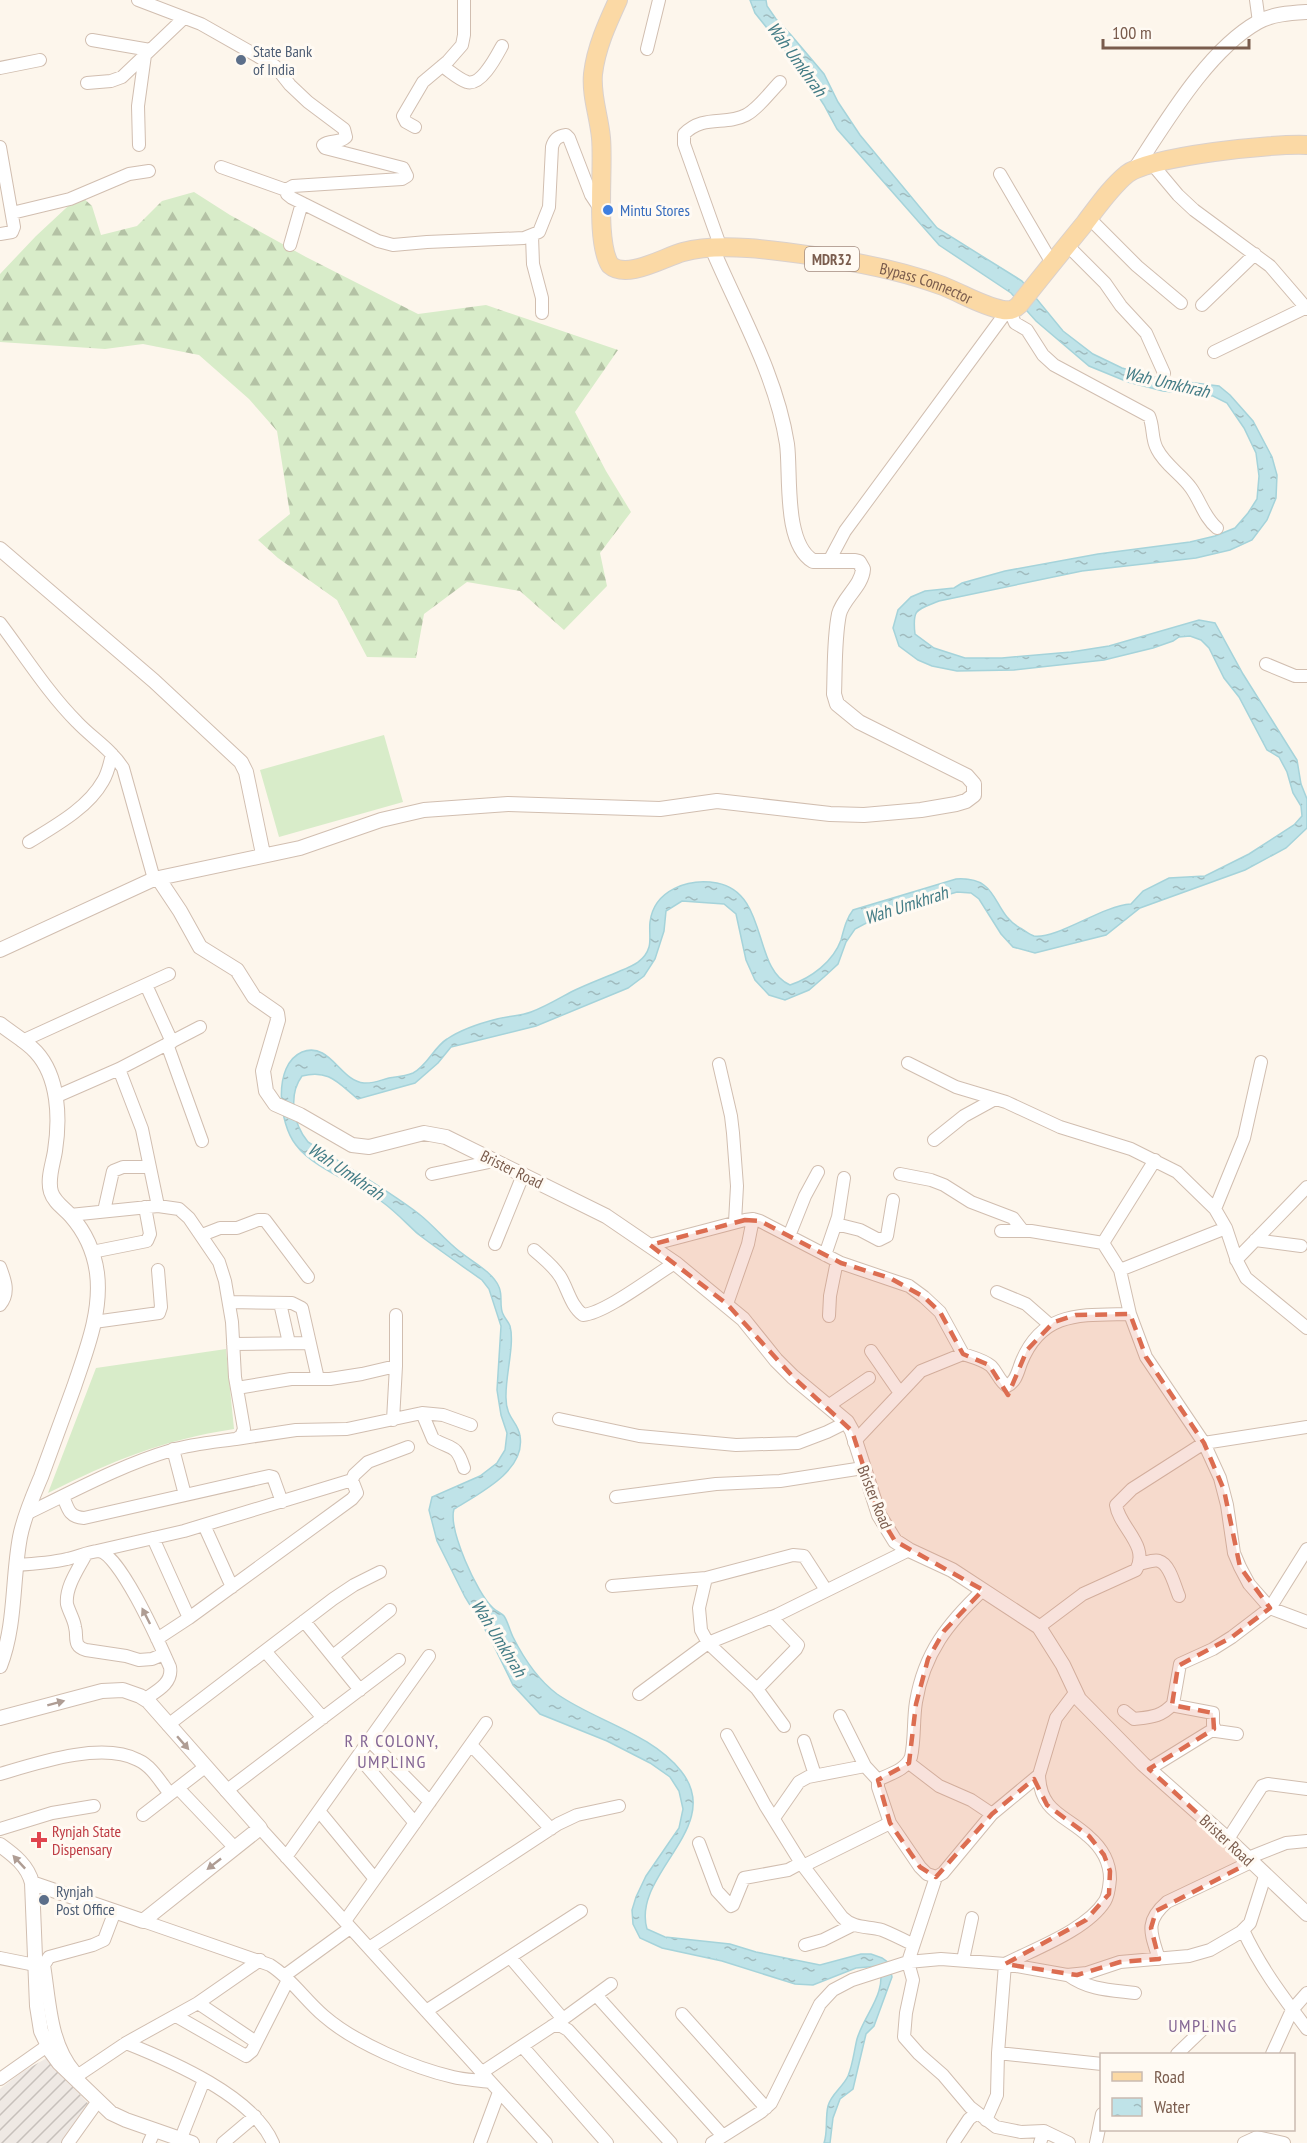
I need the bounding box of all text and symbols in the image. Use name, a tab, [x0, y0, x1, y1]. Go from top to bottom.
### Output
scale bar	[1103, 12, 1248, 50]
water label: Wah Umkhrah	[762, 17, 832, 102]
text: 100 m	[1112, 21, 1152, 44]
place label: State Bank of India	[253, 41, 313, 79]
marker: State Bank of India	[234, 53, 248, 67]
place label: Mintu Stores	[620, 200, 690, 220]
marker: Mintu Stores	[601, 203, 615, 217]
road number: MDR32	[805, 247, 859, 271]
street label: Bypass Connector	[878, 258, 976, 308]
water label: Wah Umkhrah	[1122, 361, 1213, 403]
water label: Wah Umkhrah	[861, 880, 952, 929]
water label: Wah Umkhrah	[304, 1137, 389, 1205]
street label: Brister Road	[478, 1145, 546, 1193]
street label: Brister Road	[853, 1462, 897, 1532]
water label: Wah Umkhrah	[466, 1595, 532, 1682]
one-way arrow	[141, 1608, 150, 1625]
one-way arrow	[48, 1698, 66, 1707]
district label: R R COLONY, UMPLING	[344, 1729, 440, 1773]
one-way arrow	[176, 1735, 189, 1750]
street label: Brister Road	[1196, 1810, 1258, 1870]
place label: Rynjah State Dispensary	[52, 1821, 121, 1859]
marker: Rynjah State Dispensary	[30, 1831, 48, 1849]
one-way arrow	[12, 1854, 26, 1869]
one-way arrow	[207, 1858, 222, 1870]
place label: Rynjah Post Office	[56, 1881, 115, 1919]
marker: Rynjah Post Office	[37, 1893, 51, 1907]
district label: UMPLING	[1168, 2014, 1238, 2037]
legend	[1100, 2053, 1295, 2131]
text: Road	[1154, 2065, 1185, 2088]
text: Water	[1154, 2095, 1190, 2118]

